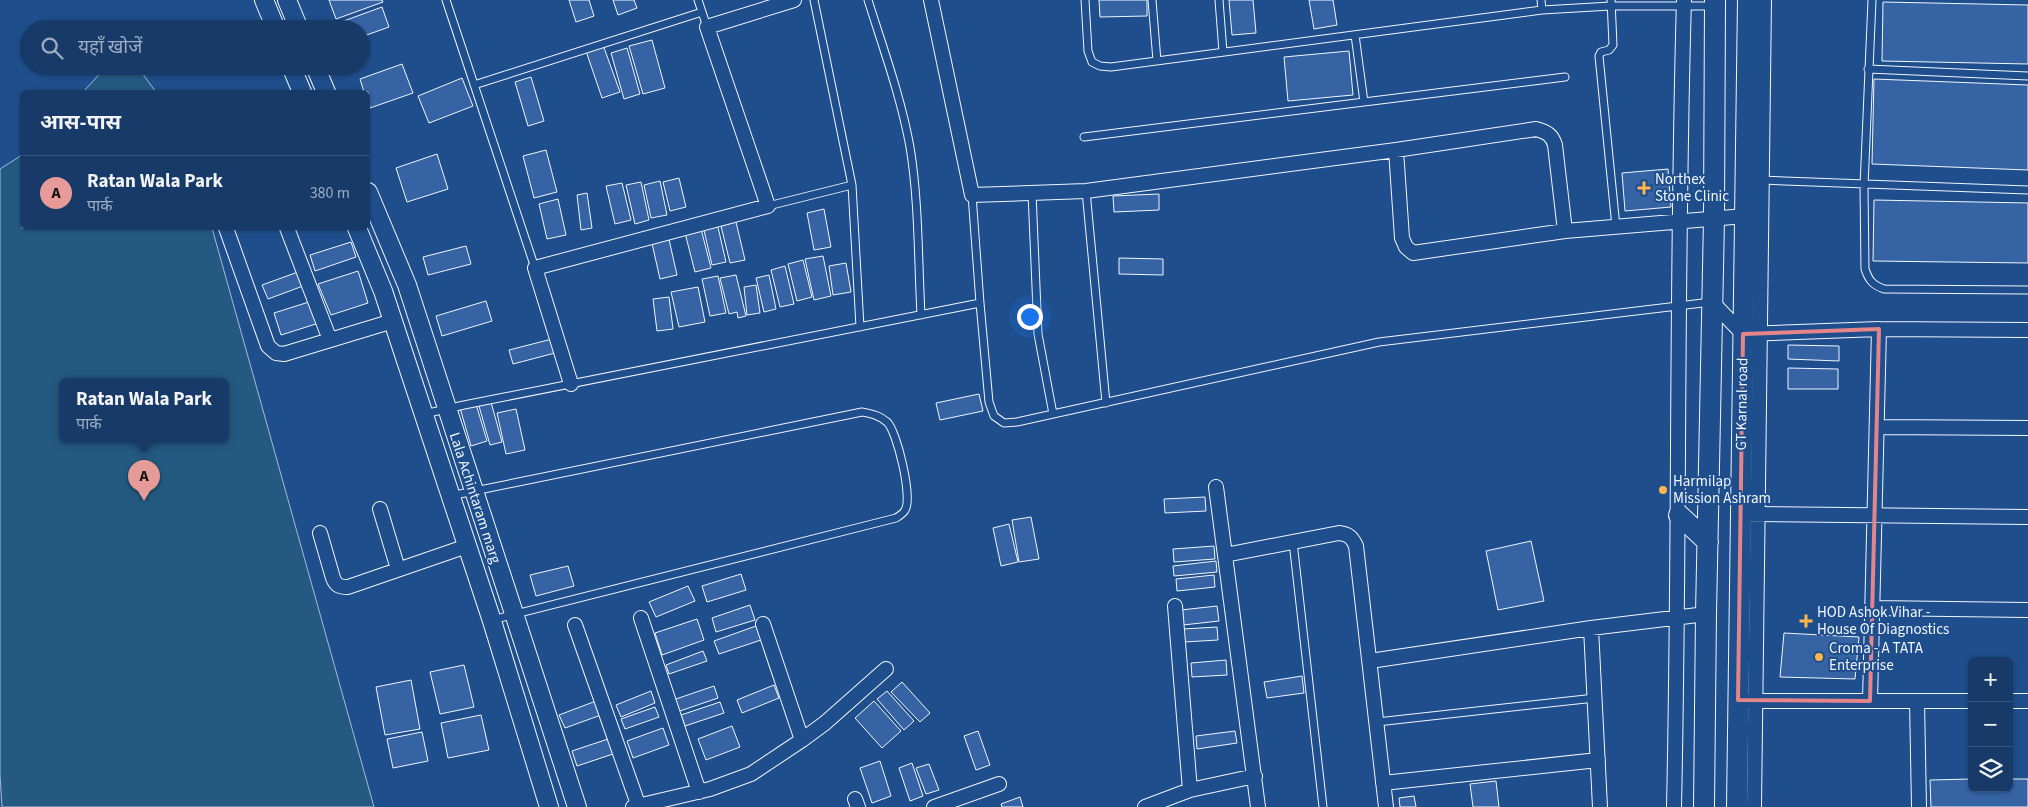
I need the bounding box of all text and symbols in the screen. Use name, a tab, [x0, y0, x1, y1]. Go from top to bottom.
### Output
search box	[20, 20, 370, 75]
icon: search	[38, 34, 66, 62]
text: यहाँ खोजें	[78, 34, 142, 61]
text: आस-पास	[40, 107, 121, 137]
text: Ratan Wala Park	[87, 168, 223, 195]
place label: Northex Stone Clinic	[1655, 169, 1729, 207]
marker: Northex Stone Clinic	[1637, 181, 1651, 195]
text: A	[51, 182, 61, 204]
text: 380 m	[310, 182, 350, 204]
text: पार्क	[87, 195, 113, 217]
your location	[1017, 304, 1043, 330]
street label: GT Karnal road	[1731, 357, 1753, 451]
popup	[59, 378, 229, 443]
text: Ratan Wala Park	[76, 386, 212, 413]
text: पार्क	[76, 413, 102, 435]
street label: Lala Achintaram marg	[444, 430, 506, 567]
pin: A	[128, 460, 160, 501]
place label: Harmilap Mission Ashram	[1673, 471, 1771, 509]
marker: Harmilap Mission Ashram	[1657, 484, 1669, 496]
place label: HOD Ashok Vihar - House Of Diagnostics	[1817, 602, 1949, 640]
marker: HOD Ashok Vihar - House Of Diagnostics	[1799, 614, 1813, 628]
place label: Croma - A TATA Enterprise	[1829, 638, 1924, 676]
marker: Croma - A TATA Enterprise	[1813, 651, 1825, 663]
map controls	[1968, 657, 2013, 792]
button: +	[1968, 657, 2013, 702]
button: −	[1968, 702, 2013, 747]
button: layers	[1968, 747, 2013, 792]

